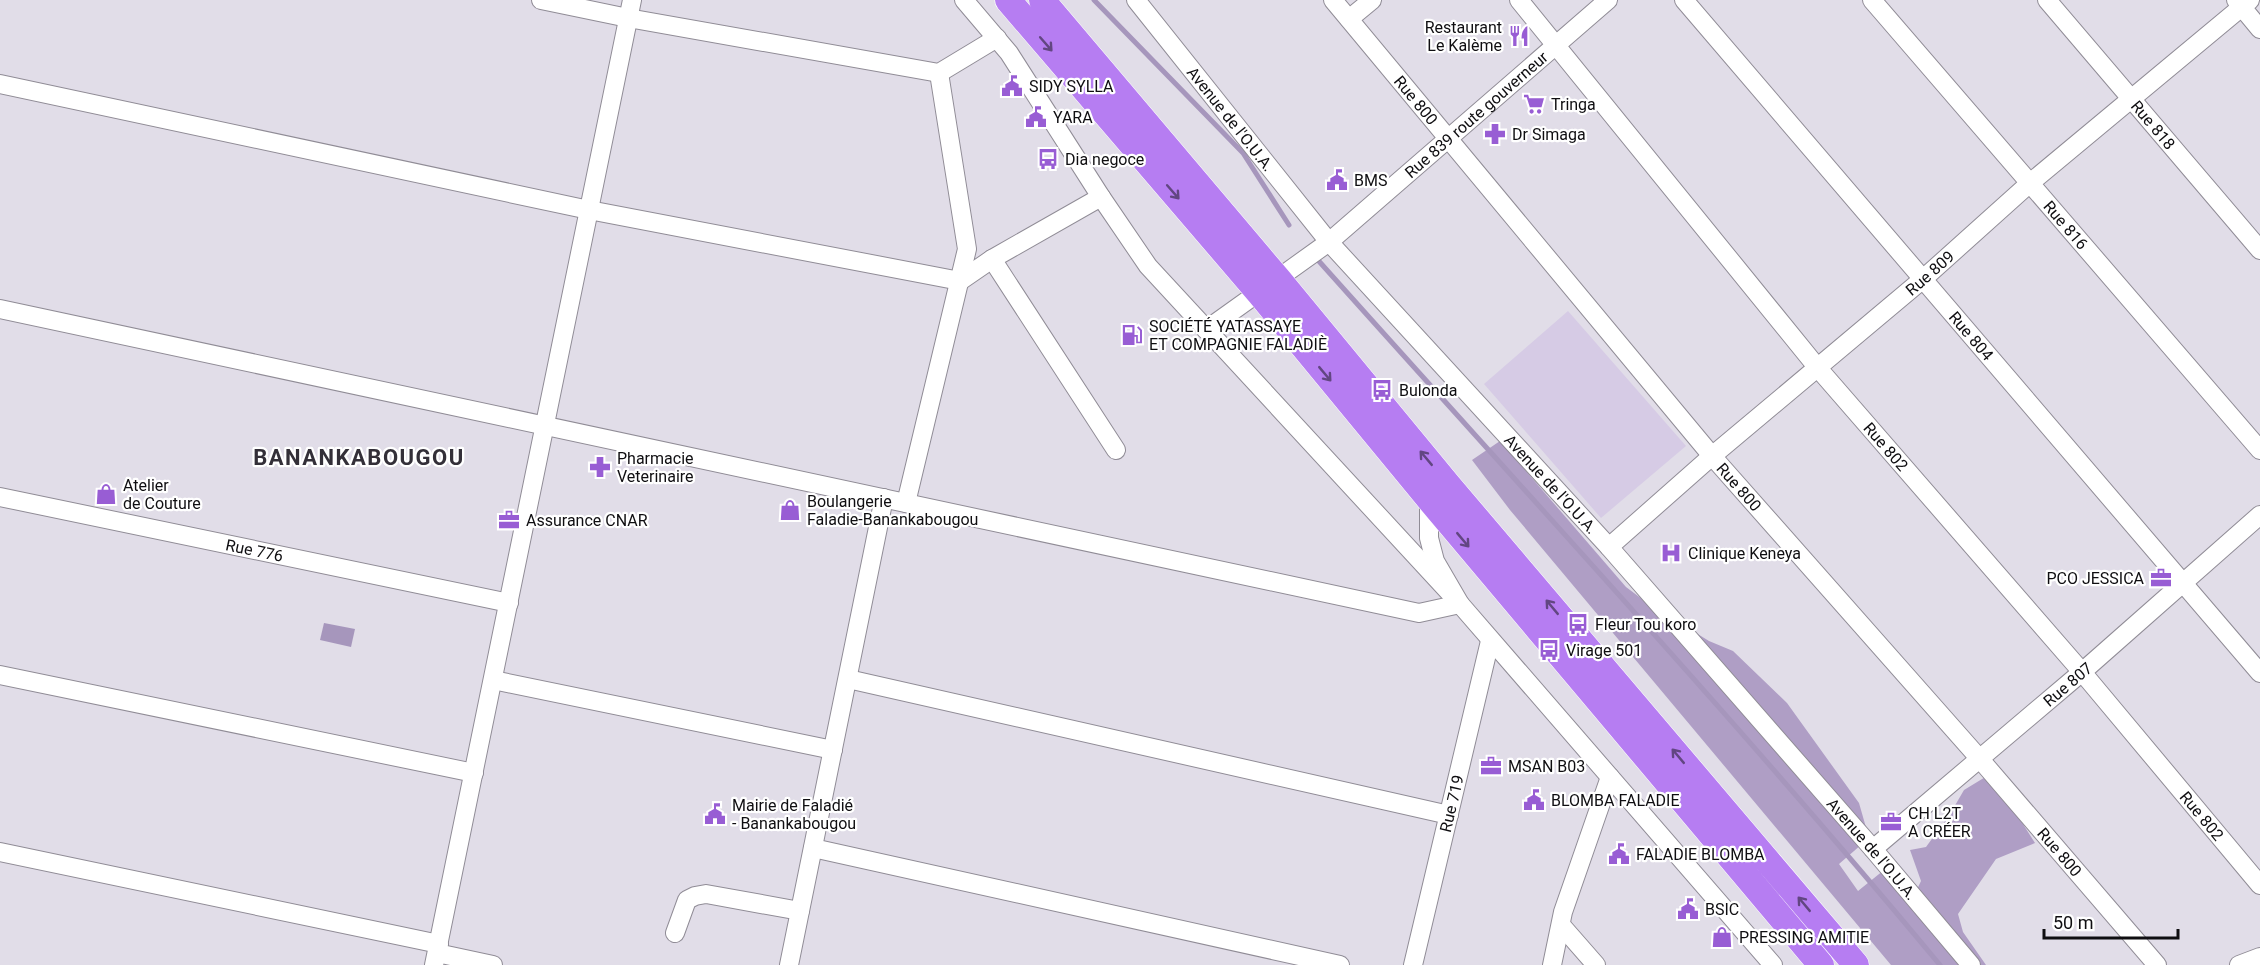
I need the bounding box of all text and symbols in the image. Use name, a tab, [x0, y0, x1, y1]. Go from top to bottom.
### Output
place label: Restaurant Le Kalème	[1425, 18, 1502, 55]
restaurant icon: Restaurant Le Kalème	[1507, 24, 1531, 48]
one-way arrow	[1039, 36, 1053, 51]
street label: Rue 839 route gouverneur	[1401, 47, 1552, 182]
street label: Avenue de l'O.U.A.	[1183, 63, 1278, 175]
street label: Rue 800	[1390, 72, 1442, 129]
public building icon: SIDY SYLLA	[1000, 74, 1024, 98]
place label: SIDY SYLLA	[1029, 77, 1114, 96]
supermarket icon: Tringa	[1522, 92, 1546, 116]
place label: Tringa	[1551, 95, 1596, 114]
street label: Rue 818	[2127, 97, 2179, 153]
public building icon: YARA	[1024, 105, 1048, 129]
place label: YARA	[1053, 108, 1093, 127]
pharmacy icon: Dr Simaga	[1483, 122, 1507, 146]
place label: Dr Simaga	[1512, 125, 1586, 144]
bus stop icon: Dia negoce	[1036, 147, 1060, 171]
place label: Dia negoce	[1065, 150, 1144, 169]
public building icon: BMS	[1325, 168, 1349, 192]
place label: BMS	[1354, 171, 1387, 190]
one-way arrow	[1166, 185, 1180, 200]
street label: Rue 816	[2039, 197, 2092, 253]
street label: Rue 809	[1902, 247, 1958, 299]
street label: Rue 804	[1945, 308, 1997, 364]
place label: SOCIÉTÉ YATASSAYE ET COMPAGNIE FALADIÈ	[1149, 317, 1327, 354]
fuel station icon: SOCIÉTÉ YATASSAYE ET COMPAGNIE FALADIÈ	[1120, 323, 1144, 347]
one-way arrow	[1319, 366, 1332, 382]
bus stop icon: Bulonda	[1370, 378, 1394, 402]
place label: Bulonda	[1399, 381, 1457, 400]
street label: Rue 802	[1859, 419, 1912, 475]
street label: Avenue de l'O.U.A.	[1500, 431, 1601, 538]
district label: BANANKABOUGOU	[253, 445, 465, 470]
place label: Pharmacie Veterinaire	[617, 449, 694, 486]
one-way arrow	[1419, 450, 1432, 466]
pharmacy icon: Pharmacie Veterinaire	[588, 455, 612, 479]
street label: Rue 800	[1712, 459, 1765, 515]
place label: Atelier de Couture	[123, 476, 201, 513]
shop icon: Atelier de Couture	[94, 482, 118, 506]
place label: Boulangerie Faladie-Banankabougou	[807, 492, 978, 529]
shop icon: Boulangerie Faladie-Banankabougou	[778, 498, 802, 522]
office icon: Assurance CNAR	[497, 508, 521, 532]
place label: Assurance CNAR	[526, 511, 648, 530]
one-way arrow	[1457, 532, 1470, 548]
street label: Rue 776	[224, 535, 285, 566]
hospital icon: Clinique Keneya	[1659, 541, 1683, 565]
place label: Clinique Keneya	[1688, 544, 1801, 563]
office icon: PCO JESSICA	[2149, 566, 2173, 590]
place label: PCO JESSICA	[2046, 569, 2145, 588]
one-way arrow	[1545, 599, 1558, 615]
bus stop icon: Fleur Tou koro	[1566, 612, 1590, 636]
place label: Fleur Tou koro	[1595, 615, 1696, 634]
bus stop icon: Virage 501	[1537, 638, 1561, 662]
place label: Virage 501	[1566, 641, 1642, 660]
street label: Rue 807	[2040, 659, 2096, 711]
one-way arrow	[1671, 749, 1685, 764]
office icon: MSAN B03	[1479, 754, 1503, 778]
place label: MSAN B03	[1508, 757, 1585, 776]
street label: Rue 719	[1436, 773, 1468, 834]
public building icon: BLOMBA FALADIE	[1522, 788, 1546, 812]
street label: Rue 802	[2176, 788, 2228, 844]
place label: BLOMBA FALADIE	[1551, 791, 1680, 810]
street label: Avenue de l'O.U.A.	[1823, 794, 1921, 904]
place label: Mairie de Faladié - Banankabougou	[732, 796, 856, 833]
public building icon: Mairie de Faladié - Banankabougou	[703, 802, 727, 826]
place label: CH L2T A CRÉER	[1908, 804, 1971, 841]
office icon: CH L2T A CRÉER	[1879, 810, 1903, 834]
street label: Rue 800	[2033, 824, 2086, 881]
public building icon: FALADIE BLOMBA	[1607, 842, 1631, 866]
place label: FALADIE BLOMBA	[1636, 845, 1765, 864]
public building icon: BSIC	[1676, 897, 1700, 921]
one-way arrow	[1797, 897, 1811, 912]
place label: BSIC	[1705, 900, 1739, 919]
scale bar	[2044, 902, 2178, 940]
text: 50 m	[2053, 912, 2093, 933]
shop icon: PRESSING AMITIE	[1710, 925, 1734, 949]
place label: PRESSING AMITIE	[1739, 928, 1869, 947]

